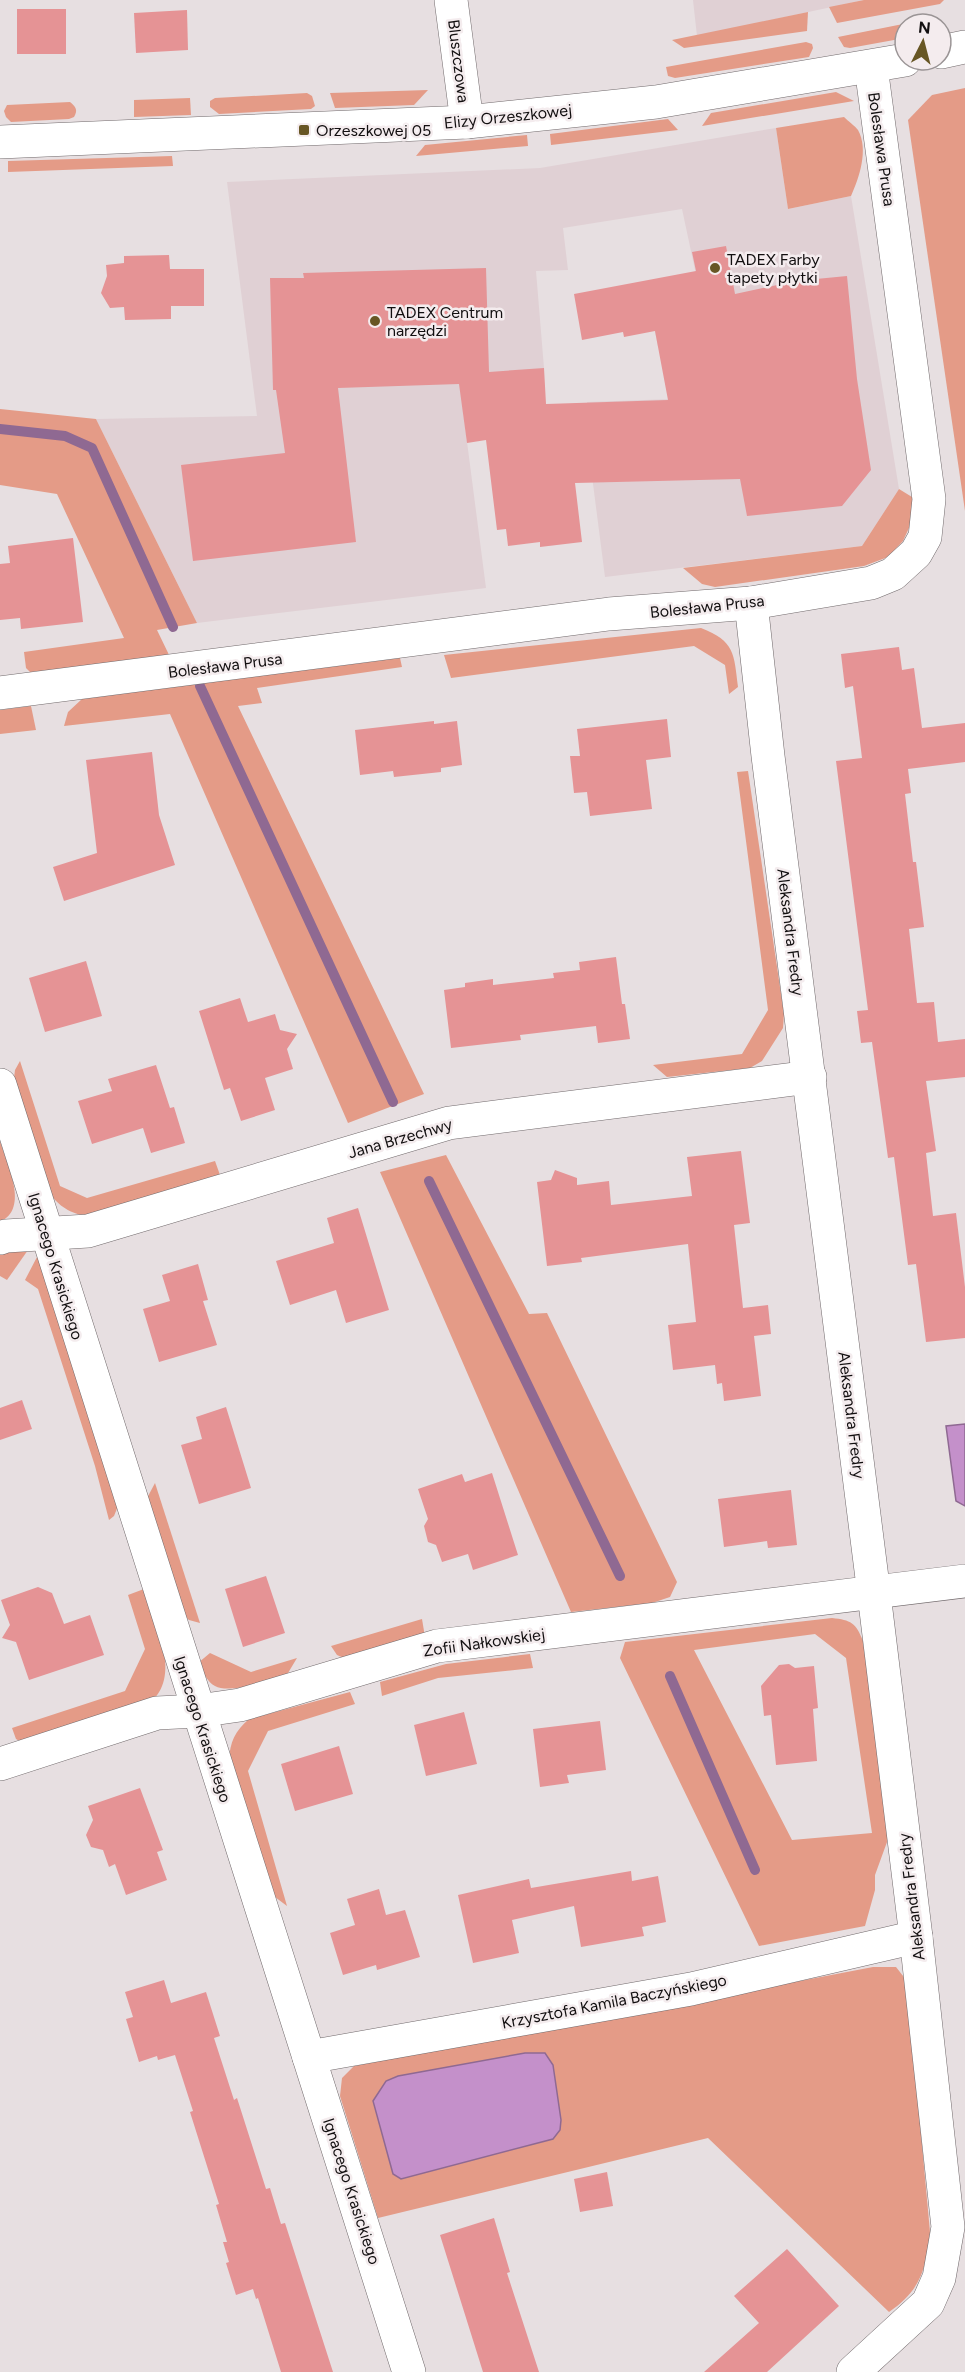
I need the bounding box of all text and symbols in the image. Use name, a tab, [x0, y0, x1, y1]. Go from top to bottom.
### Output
north arrow	[893, 12, 953, 72]
text: N	[917, 17, 932, 38]
street label: Bluszczowa	[444, 18, 473, 104]
street label: Bolesława Prusa	[864, 91, 899, 207]
street label: Elizy Orzeszkowej	[443, 100, 573, 133]
place label: Orzeszkowej 05	[316, 121, 431, 140]
marker: Orzeszkowej 05	[297, 123, 311, 137]
place label: TADEX Farby tapety płytki	[727, 250, 820, 287]
marker: TADEX Farby tapety płytki	[708, 261, 722, 275]
place label: TADEX Centrum narzędzi	[387, 303, 503, 340]
marker: TADEX Centrum narzędzi	[368, 314, 382, 328]
street label: Bolesława Prusa	[649, 591, 765, 622]
street label: Bolesława Prusa	[167, 649, 283, 682]
street label: Aleksandra Fredry	[773, 867, 808, 997]
street label: Jana Brzechwy	[346, 1114, 455, 1162]
street label: Ignacego Krasickiego	[24, 1190, 87, 1342]
street label: Aleksandra Fredry	[834, 1350, 869, 1480]
street label: Zofii Nałkowskiej	[422, 1625, 546, 1660]
street label: Ignacego Krasickiego	[170, 1654, 235, 1805]
street label: Aleksandra Fredry	[894, 1832, 929, 1962]
street label: Krzysztofa Kamila Baczyńskiego	[500, 1970, 728, 2033]
street label: Ignacego Krasickiego	[319, 2116, 384, 2267]

